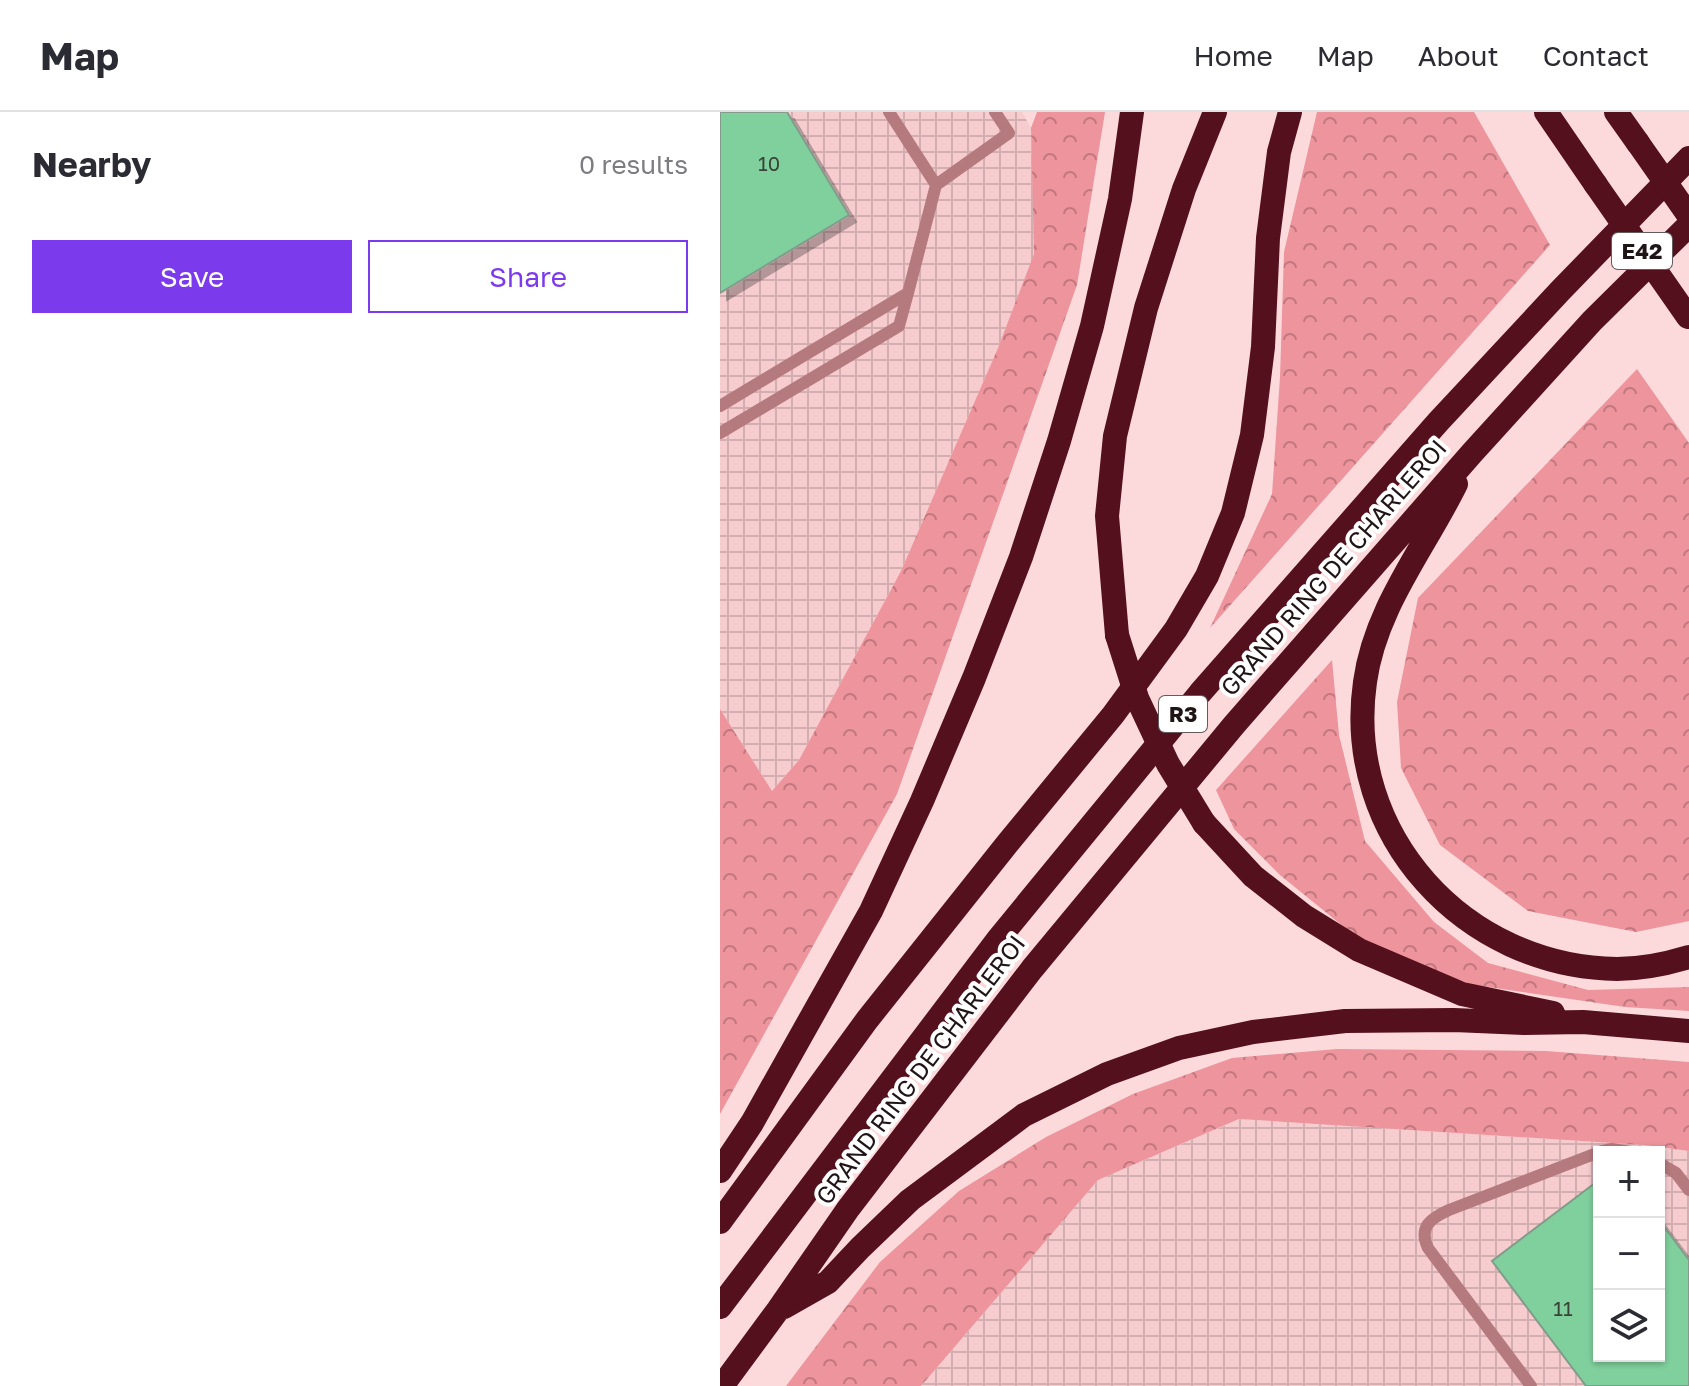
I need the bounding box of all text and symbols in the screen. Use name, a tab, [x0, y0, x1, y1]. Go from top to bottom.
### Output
text: Map	[40, 33, 119, 78]
text: Home	[1194, 39, 1273, 72]
text: Map	[1317, 39, 1374, 72]
text: About	[1418, 39, 1499, 72]
text: Contact	[1543, 39, 1649, 72]
text: Nearby	[32, 144, 152, 184]
text: 0 results	[579, 149, 688, 180]
house number: 10	[758, 151, 780, 175]
road number: E42	[1612, 233, 1672, 269]
button: Save	[32, 240, 352, 313]
button: Share	[368, 240, 688, 313]
street label: GRAND RING DE CHARLEROI	[1214, 433, 1452, 701]
road number: R3	[1159, 696, 1207, 732]
street label: GRAND RING DE CHARLEROI	[809, 929, 1031, 1209]
map controls	[1593, 1146, 1665, 1362]
button: +	[1593, 1146, 1665, 1218]
button: −	[1593, 1218, 1665, 1290]
button: layers	[1593, 1290, 1665, 1362]
house number: 11	[1553, 1296, 1573, 1320]

